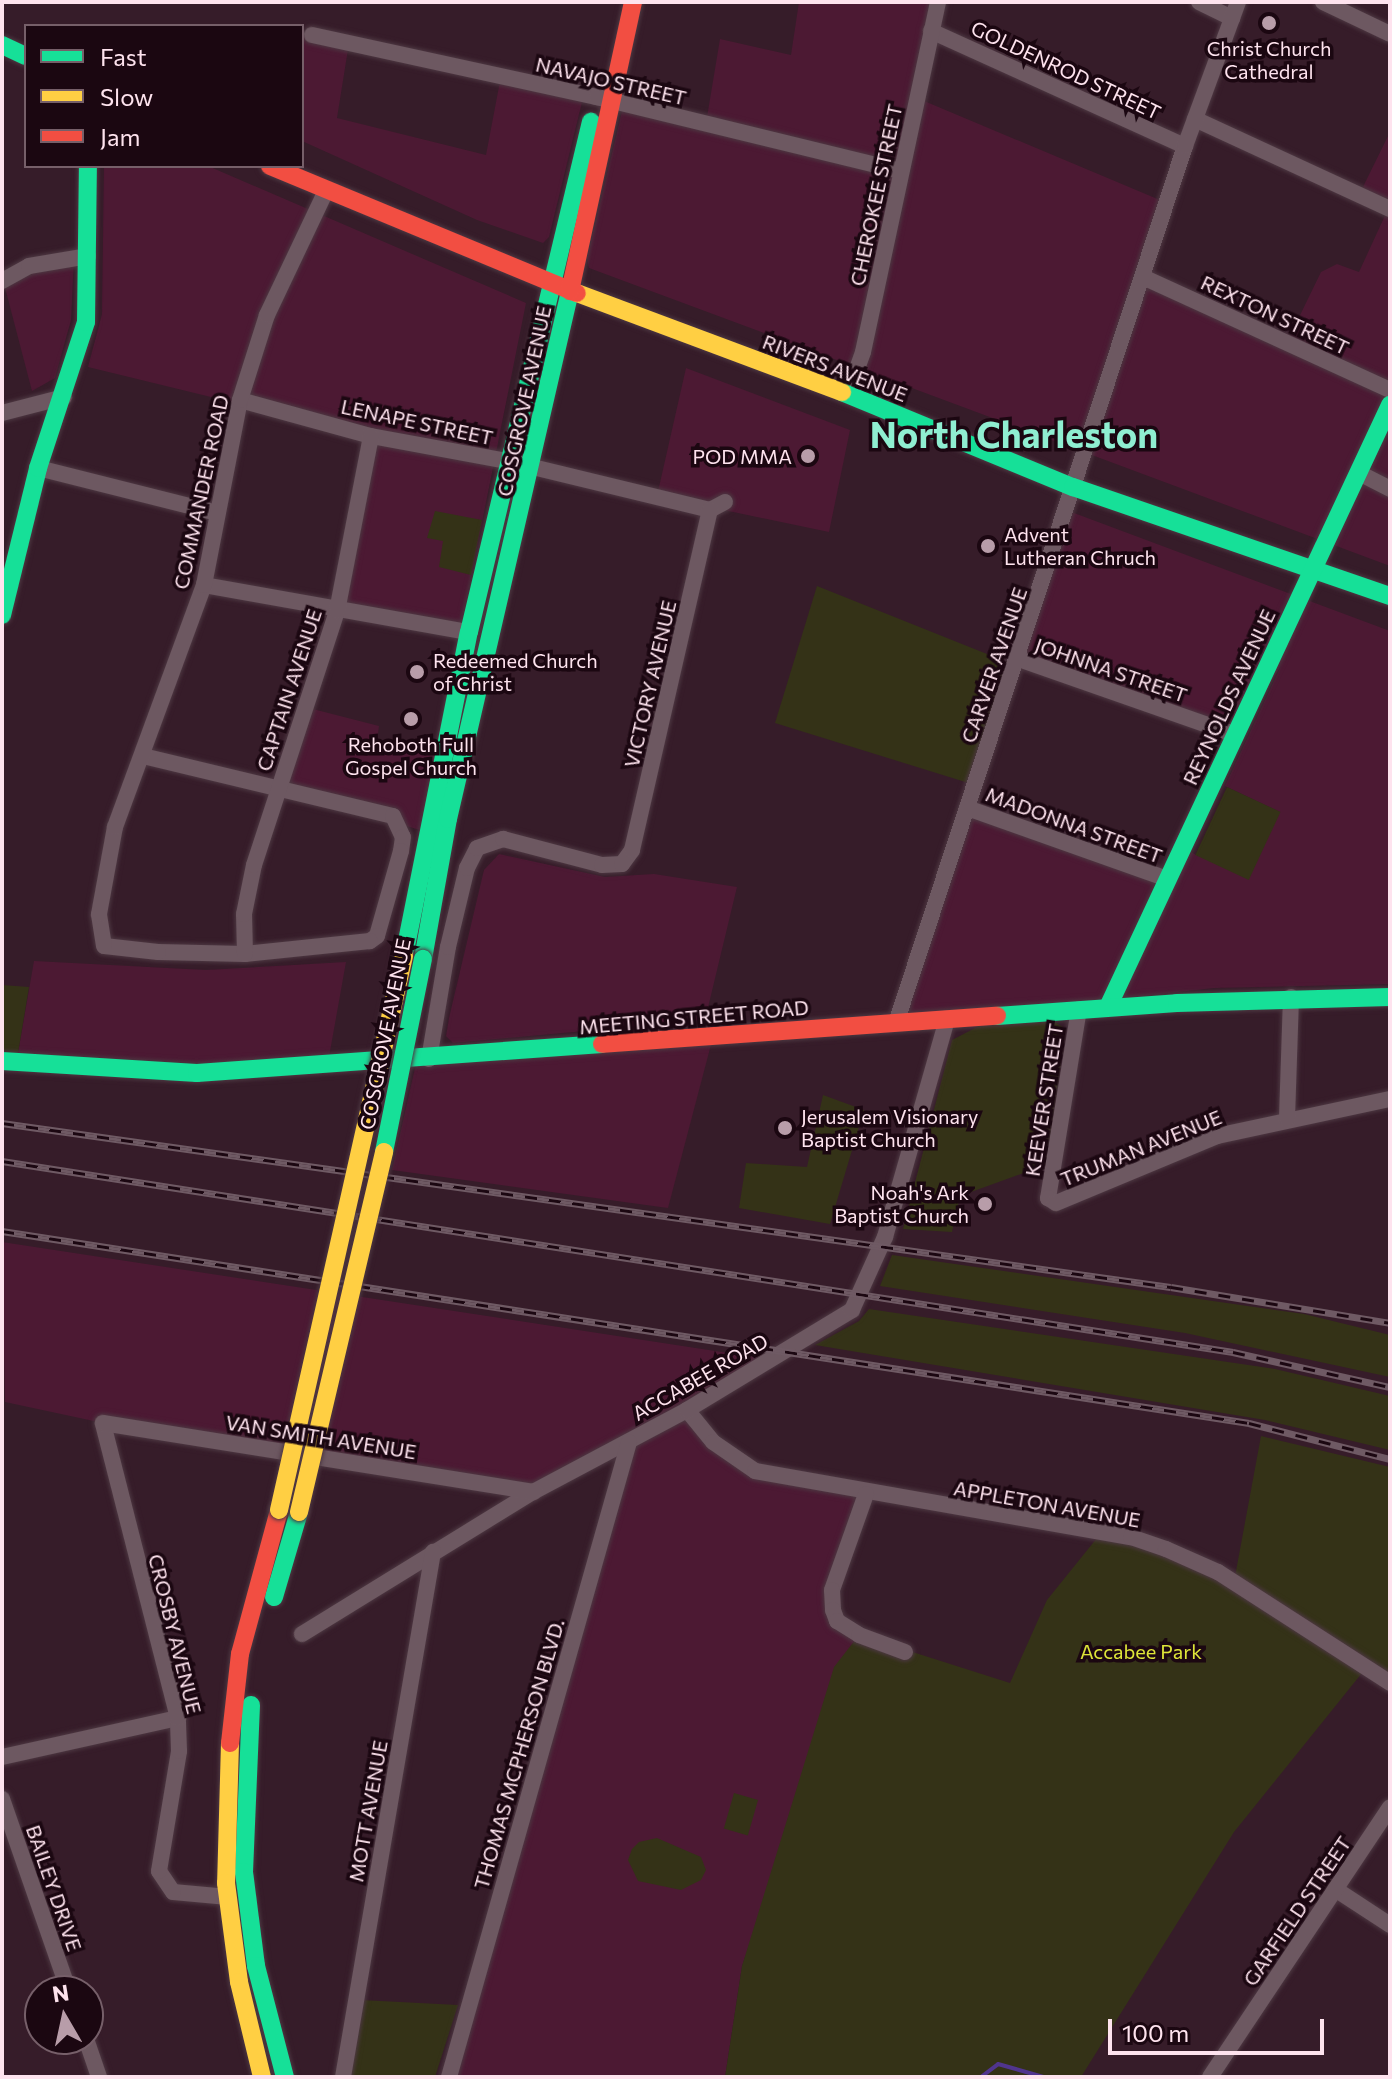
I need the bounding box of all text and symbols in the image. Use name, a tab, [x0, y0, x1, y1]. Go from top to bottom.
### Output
marker: Christ Church Cathedral	[1260, 14, 1278, 32]
street label: GOLDENROD STREET	[967, 16, 1165, 124]
legend	[24, 24, 304, 168]
place label: Christ Church Cathedral	[1207, 36, 1331, 83]
text: Fast	[100, 42, 147, 71]
street label: NAVAJO STREET	[533, 52, 689, 110]
text: Slow	[100, 82, 153, 111]
street label: CHEROKEE STREET	[845, 102, 907, 288]
text: Jam	[100, 122, 140, 151]
street label: REXTON STREET	[1197, 270, 1353, 360]
street label: COSGROVE AVENUE	[492, 303, 556, 499]
street label: RIVERS AVENUE	[759, 329, 911, 407]
street label: COMMANDER ROAD	[169, 393, 233, 591]
street label: LENAPE STREET	[339, 394, 495, 450]
district label: North Charleston	[870, 412, 1158, 456]
place label: POD MMA	[692, 444, 792, 468]
marker: POD MMA	[799, 447, 817, 465]
place label: Advent Lutheran Chruch	[1004, 522, 1156, 569]
marker: Advent Lutheran Chruch	[979, 537, 997, 555]
street label: CARVER AVENUE	[956, 584, 1032, 746]
street label: VICTORY AVENUE	[619, 598, 681, 770]
street label: REYNOLDS AVENUE	[1178, 605, 1280, 789]
street label: CAPTAIN AVENUE	[251, 606, 327, 774]
street label: JOHNNA STREET	[1032, 633, 1190, 707]
place label: Redeemed Church of Christ	[433, 648, 598, 695]
marker: Redeemed Church of Christ	[408, 663, 426, 681]
marker: Rehoboth Full Gospel Church	[402, 710, 420, 728]
place label: Rehoboth Full Gospel Church	[345, 732, 477, 779]
street label: MADONNA STREET	[982, 782, 1166, 868]
street label: COSGROVE AVENUE	[355, 936, 415, 1132]
street label: MEETING STREET ROAD	[578, 995, 810, 1039]
street label: KEEVER STREET	[1020, 1022, 1068, 1178]
place label: Jerusalem Visionary Baptist Church	[801, 1104, 978, 1151]
street label: TRUMAN AVENUE	[1057, 1105, 1225, 1191]
marker: Jerusalem Visionary Baptist Church	[776, 1119, 794, 1137]
place label: Noah's Ark Baptist Church	[834, 1180, 969, 1227]
marker: Noah's Ark Baptist Church	[976, 1195, 994, 1213]
street label: ACCABEE ROAD	[628, 1329, 772, 1425]
street label: VAN SMITH AVENUE	[224, 1410, 418, 1464]
street label: APPLETON AVENUE	[952, 1476, 1142, 1532]
street label: CROSBY AVENUE	[144, 1552, 206, 1716]
street label: THOMAS MCPHERSON BLVD.	[469, 1616, 569, 1892]
park label: Accabee Park	[1080, 1639, 1202, 1663]
street label: MOTT AVENUE	[344, 1738, 392, 1884]
street label: BAILEY DRIVE	[21, 1822, 87, 1954]
street label: GARFIELD STREET	[1238, 1832, 1356, 1990]
north arrow	[24, 1975, 104, 2055]
text: N	[50, 1978, 71, 2007]
scale bar	[1112, 2003, 1328, 2053]
text: 100 m	[1122, 2018, 1189, 2047]

